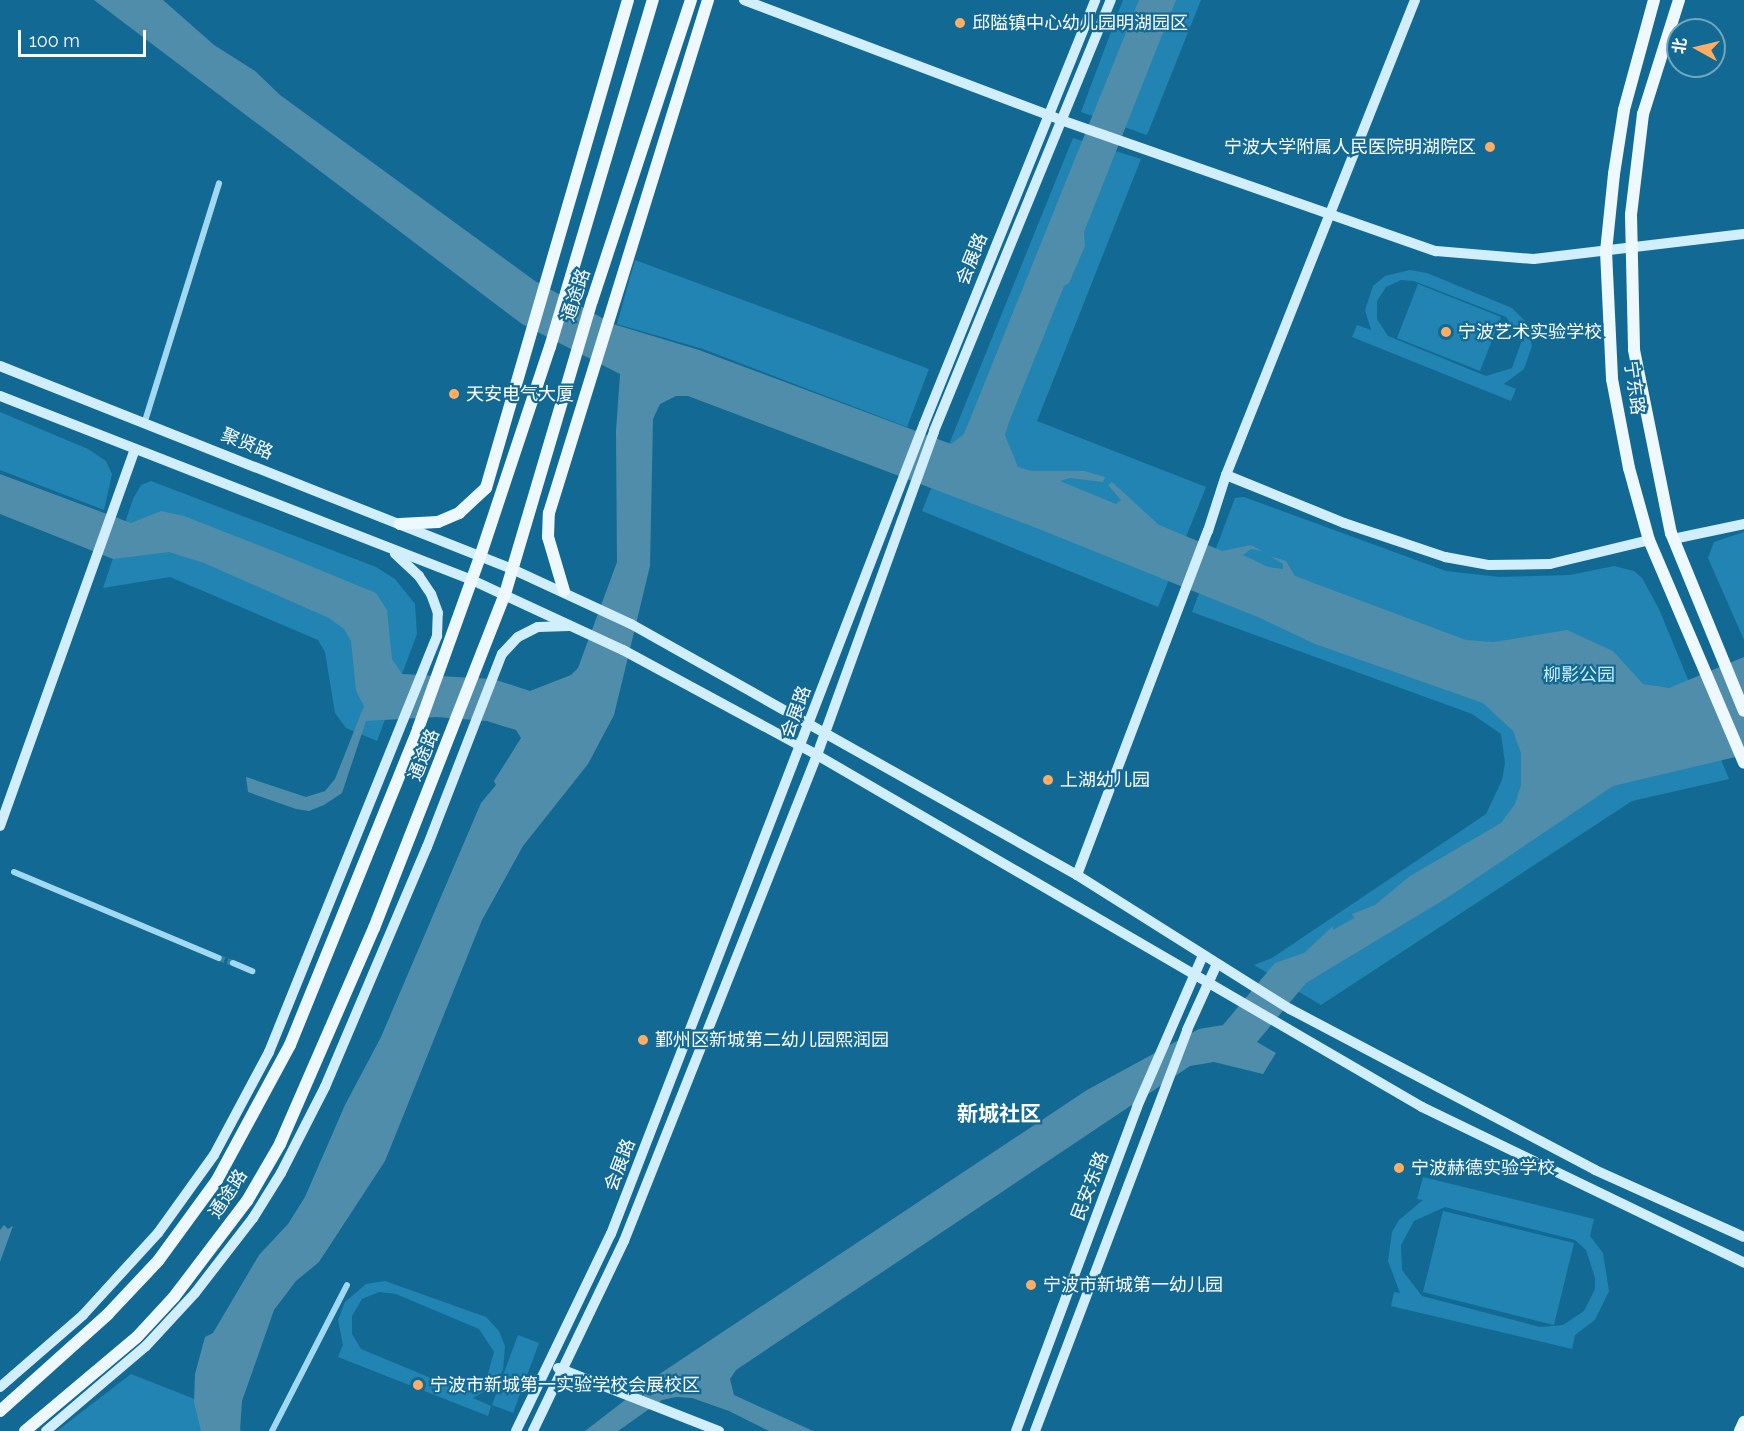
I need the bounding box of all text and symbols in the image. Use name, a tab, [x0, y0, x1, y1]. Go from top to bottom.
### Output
place label: 邱隘镇中心幼儿园明湖园区	[972, 12, 1188, 34]
marker: 邱隘镇中心幼儿园明湖园区	[953, 16, 967, 30]
scale bar	[21, 18, 148, 56]
north arrow	[1666, 18, 1726, 78]
text: 100 m	[29, 30, 80, 51]
text: 北	[1669, 36, 1690, 55]
place label: 宁波大学附属人民医院明湖院区	[1224, 136, 1476, 158]
marker: 宁波大学附属人民医院明湖院区	[1481, 138, 1499, 156]
street label: 会展路	[952, 230, 992, 288]
street label: 通途路	[557, 266, 595, 324]
place label: 宁波艺术实验学校	[1458, 321, 1602, 343]
marker: 宁波艺术实验学校	[1439, 325, 1453, 339]
street label: 宁东路	[1620, 360, 1648, 416]
place label: 天安电气大厦	[466, 383, 574, 405]
marker: 天安电气大厦	[447, 387, 461, 401]
street label: 聚贤路	[218, 424, 276, 464]
park label: 柳影公园	[1543, 664, 1615, 686]
street label: 会展路	[777, 683, 815, 741]
street label: 通途路	[404, 726, 444, 784]
place label: 上湖幼儿园	[1060, 769, 1150, 791]
marker: 上湖幼儿园	[1041, 773, 1055, 787]
place label: 鄞州区新城第二幼儿园熙润园	[655, 1029, 889, 1051]
marker: 鄞州区新城第二幼儿园熙润园	[636, 1033, 650, 1047]
district label: 新城社区	[957, 1101, 1041, 1127]
street label: 会展路	[600, 1136, 640, 1194]
street label: 民安东路	[1067, 1149, 1113, 1223]
place label: 宁波赫德实验学校	[1411, 1157, 1555, 1179]
marker: 宁波赫德实验学校	[1392, 1161, 1406, 1175]
street label: 通途路	[204, 1165, 252, 1223]
place label: 宁波市新城第一幼儿园	[1043, 1274, 1223, 1296]
marker: 宁波市新城第一幼儿园	[1024, 1278, 1038, 1292]
place label: 宁波市新城第一实验学校会展校区	[430, 1374, 700, 1396]
marker: 宁波市新城第一实验学校会展校区	[411, 1378, 425, 1392]

